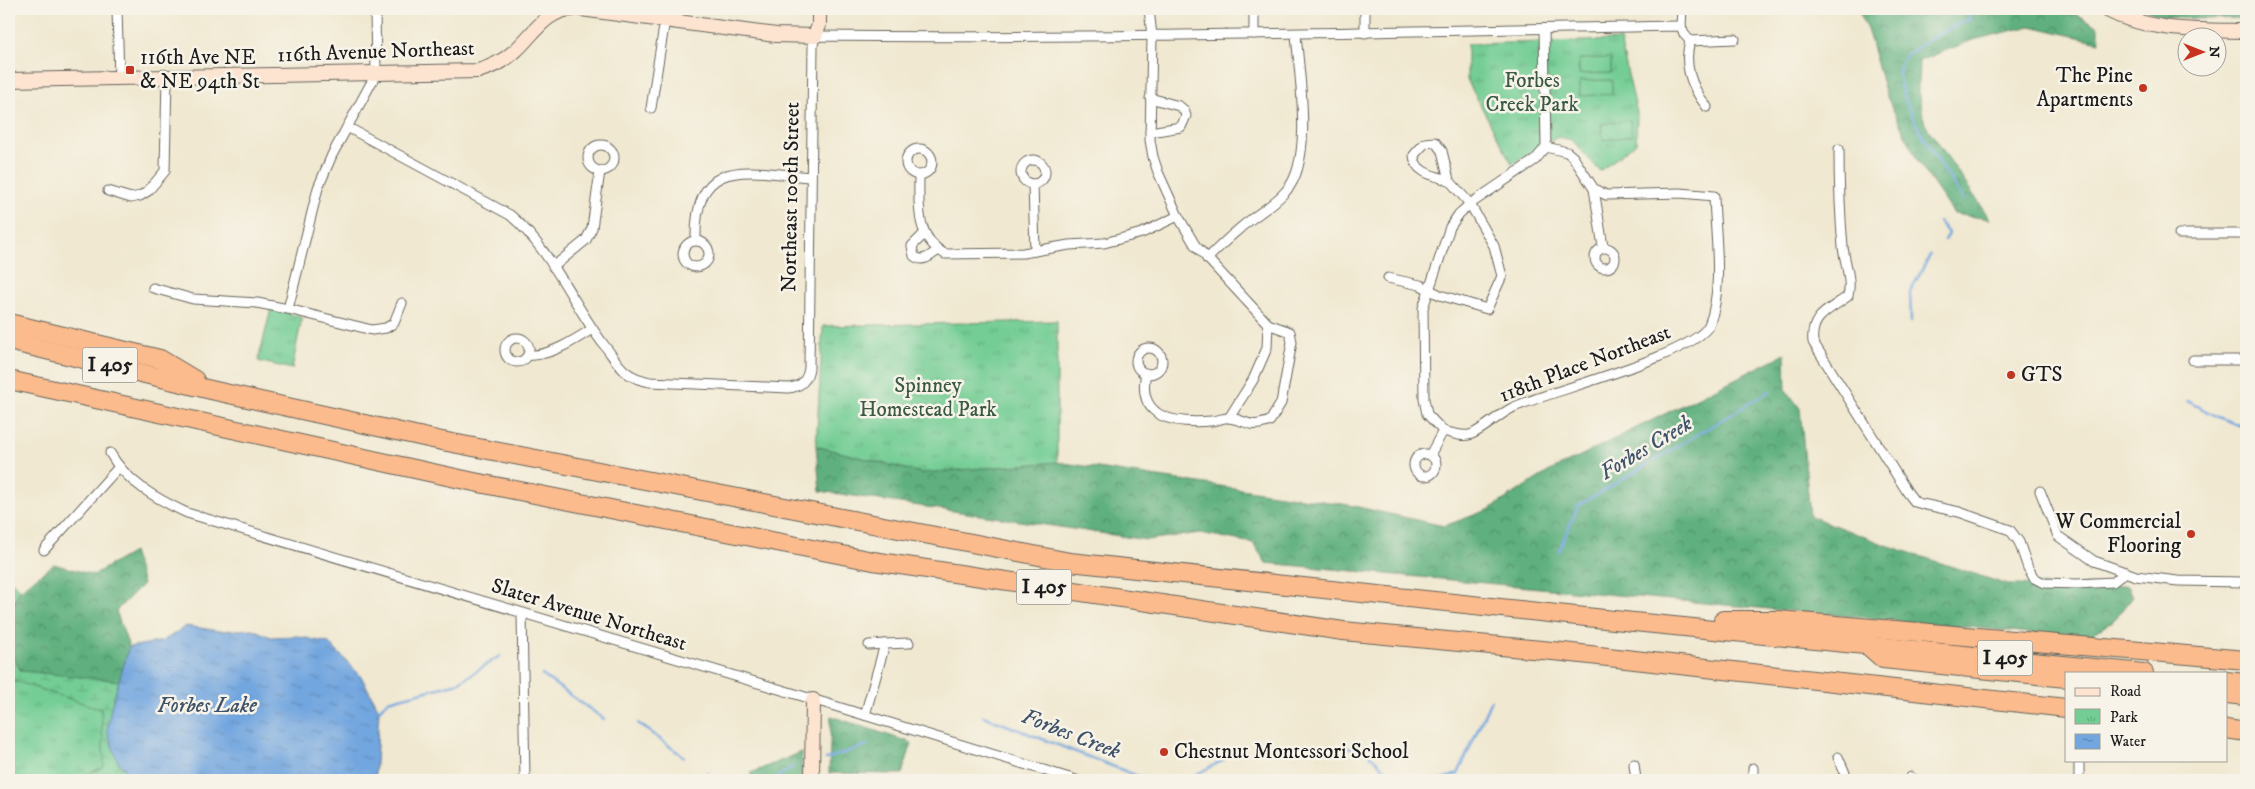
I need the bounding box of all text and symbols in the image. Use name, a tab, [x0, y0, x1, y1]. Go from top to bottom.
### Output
north arrow	[2178, 28, 2228, 78]
street label: 116th Avenue Northeast	[277, 36, 475, 68]
place label: 116th Ave NE & NE 94th St	[140, 45, 260, 95]
text: N	[2205, 46, 2223, 58]
place label: The Pine Apartments	[2037, 63, 2133, 113]
marker: 116th Ave NE & NE 94th St	[124, 64, 136, 76]
park label: Forbes Creek Park	[1485, 68, 1579, 118]
marker: The Pine Apartments	[2137, 82, 2149, 94]
street label: Northeast 100th Street	[776, 101, 806, 292]
street label: 118th Place Northeast	[1496, 319, 1675, 409]
road number: I 405	[82, 348, 138, 382]
place label: GTS	[2021, 362, 2063, 388]
marker: GTS	[2005, 369, 2017, 381]
park label: Spinney Homestead Park	[859, 373, 997, 423]
water label: Forbes Creek	[1595, 409, 1698, 486]
place label: W Commercial Flooring	[2054, 509, 2182, 559]
marker: W Commercial Flooring	[2185, 528, 2197, 540]
road number: I 405	[1016, 570, 1072, 604]
street label: Slater Avenue Northeast	[488, 573, 690, 657]
road number: I 405	[1978, 640, 2032, 676]
legend	[2065, 672, 2228, 762]
text: Road	[2110, 682, 2142, 701]
water label: Forbes Lake	[157, 692, 257, 719]
water label: Forbes Creek	[1018, 703, 1125, 765]
text: Park	[2110, 708, 2139, 727]
text: Water	[2109, 732, 2146, 751]
place label: Chestnut Montessori School	[1174, 739, 1409, 765]
marker: Chestnut Montessori School	[1158, 746, 1170, 758]

